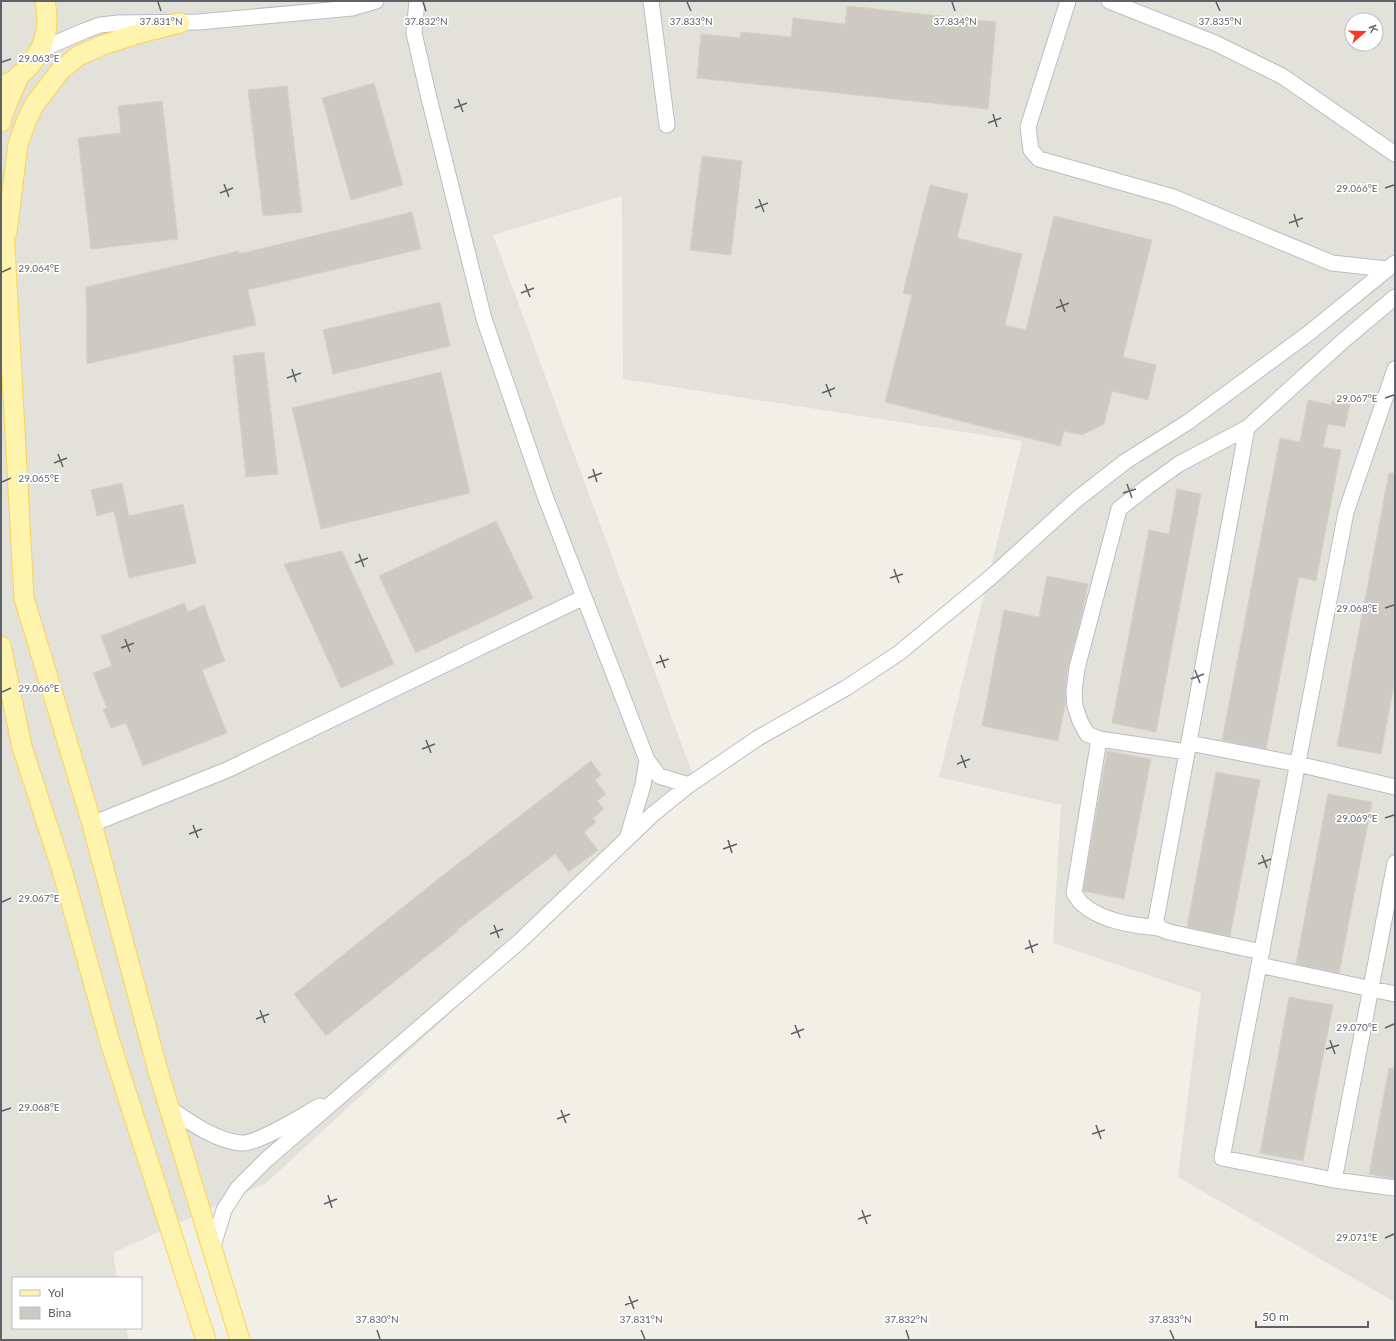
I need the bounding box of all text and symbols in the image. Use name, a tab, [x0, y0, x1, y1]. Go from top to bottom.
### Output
north arrow	[1344, 12, 1384, 52]
text: 37.831°N	[139, 15, 183, 27]
text: 37.832°N	[404, 15, 448, 27]
text: 37.833°N	[669, 15, 713, 27]
text: 37.834°N	[933, 15, 977, 27]
text: 37.835°N	[1198, 15, 1242, 27]
text: K	[1366, 23, 1381, 35]
text: 29.063°E	[18, 52, 60, 64]
text: 29.066°E	[1336, 182, 1378, 194]
text: 29.064°E	[18, 262, 60, 274]
text: 29.067°E	[1336, 392, 1378, 404]
text: 29.065°E	[18, 472, 60, 484]
text: 29.068°E	[1336, 602, 1378, 614]
text: 29.066°E	[18, 682, 60, 694]
text: 29.069°E	[1336, 812, 1378, 824]
text: 29.067°E	[18, 892, 60, 904]
text: 29.070°E	[1336, 1021, 1378, 1033]
text: 29.068°E	[18, 1101, 60, 1113]
text: 29.071°E	[1336, 1231, 1378, 1243]
legend	[12, 1277, 142, 1329]
text: Yol	[48, 1285, 64, 1300]
scale bar	[1256, 1303, 1368, 1329]
text: Bina	[48, 1305, 71, 1320]
text: 50 m	[1262, 1309, 1289, 1324]
text: 37.830°N	[355, 1313, 399, 1325]
text: 37.831°N	[619, 1313, 663, 1325]
text: 37.832°N	[884, 1313, 928, 1325]
text: 37.833°N	[1148, 1313, 1192, 1325]

